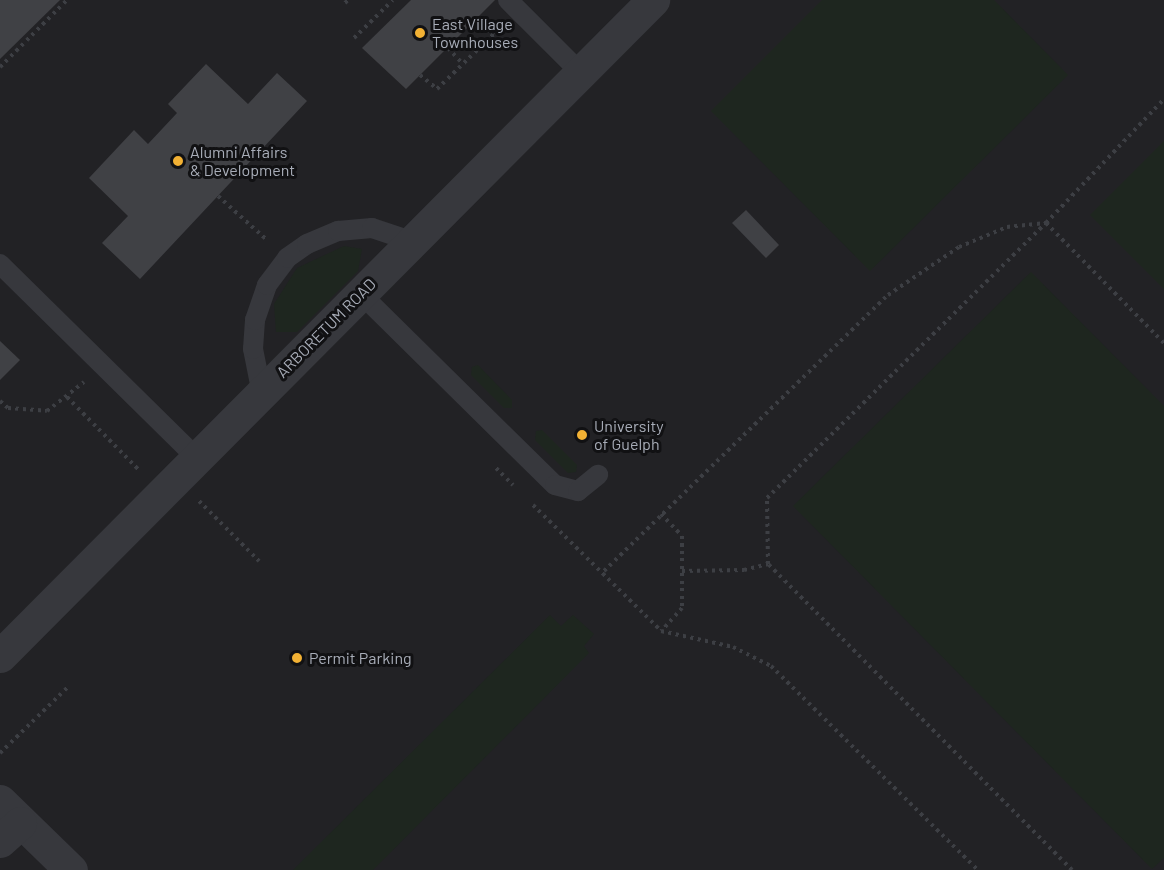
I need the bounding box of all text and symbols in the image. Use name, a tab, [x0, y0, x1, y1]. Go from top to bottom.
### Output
place label: East Village Townhouses	[432, 14, 518, 52]
marker: East Village Townhouses	[413, 26, 427, 40]
place label: Alumni Affairs & Development	[190, 142, 295, 180]
marker: Alumni Affairs & Development	[171, 154, 185, 168]
street label: ARBORETUM ROAD	[272, 274, 380, 382]
place label: University of Guelph	[594, 416, 664, 454]
marker: University of Guelph	[575, 428, 589, 442]
place label: Permit Parking	[309, 648, 412, 668]
marker: Permit Parking	[290, 651, 304, 665]

